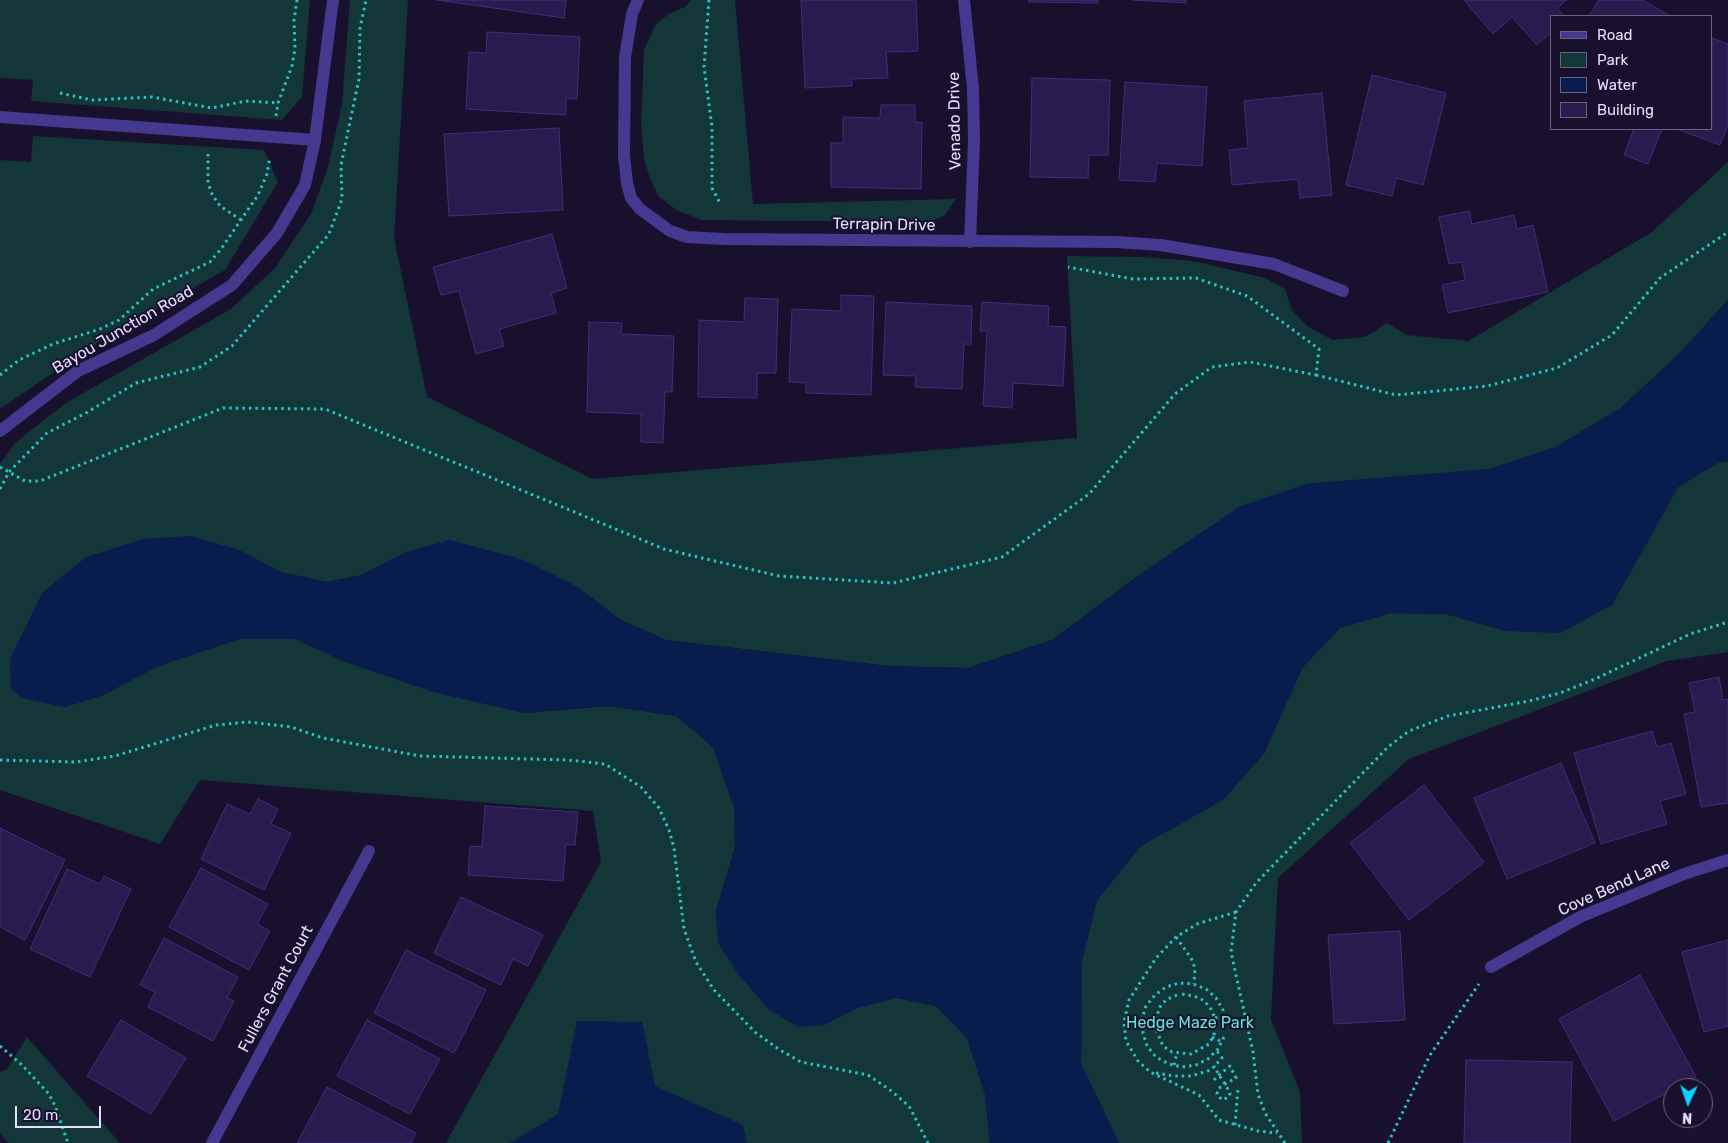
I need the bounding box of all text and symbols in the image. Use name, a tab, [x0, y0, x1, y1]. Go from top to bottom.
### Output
legend	[1550, 15, 1713, 130]
text: Road	[1597, 26, 1633, 44]
text: Park	[1597, 51, 1628, 69]
street label: Venado Drive	[945, 72, 965, 170]
text: Water	[1597, 76, 1637, 94]
text: Building	[1597, 101, 1654, 119]
street label: Terrapin Drive	[832, 215, 936, 235]
street label: Bayou Junction Road	[49, 282, 197, 378]
street label: Cove Bend Lane	[1555, 854, 1673, 920]
street label: Fullers Grant Court	[234, 922, 318, 1056]
park label: Hedge Maze Park	[1126, 1013, 1254, 1033]
north arrow	[1663, 1078, 1713, 1128]
scale bar	[18, 1096, 104, 1128]
text: 20 m	[23, 1106, 58, 1124]
text: N	[1682, 1109, 1693, 1126]

